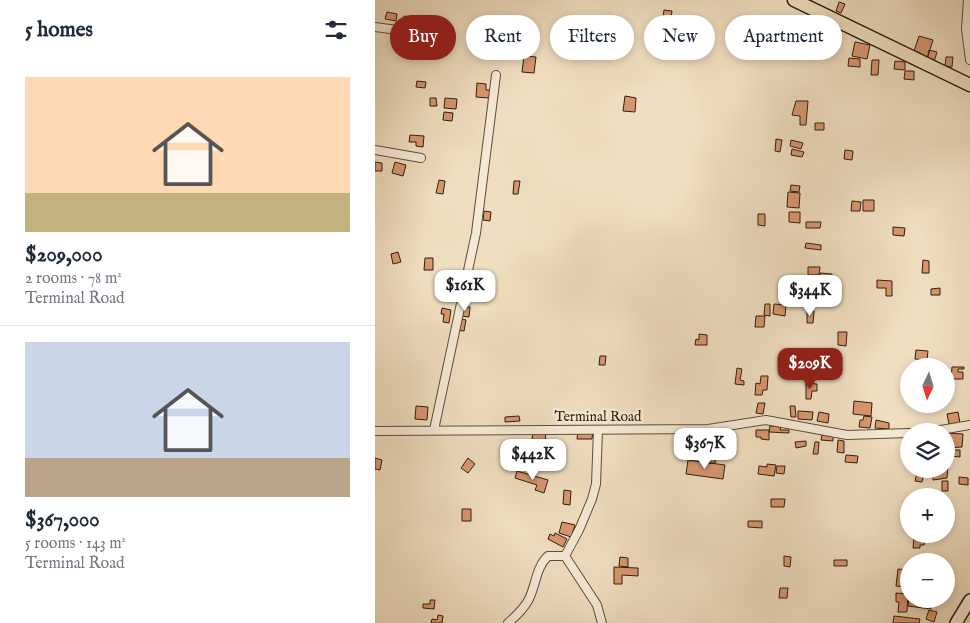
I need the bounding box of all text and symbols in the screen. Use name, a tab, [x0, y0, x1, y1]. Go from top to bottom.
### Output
chip: Buy	[390, 15, 456, 60]
chip: Rent	[466, 15, 540, 60]
chip: Filters	[550, 15, 634, 60]
chip: New	[644, 15, 715, 60]
chip: Apartment	[725, 15, 842, 60]
icon: filters	[322, 16, 350, 44]
text: 5 homes	[25, 17, 93, 44]
icon: home	[143, 109, 233, 199]
text: $209,000	[25, 242, 103, 269]
text: 2 rooms · 78 m²	[25, 269, 122, 289]
pin: $161K	[430, 270, 500, 312]
pin: $344K	[775, 274, 845, 317]
text: $161K	[445, 276, 485, 296]
text: $344K	[789, 281, 831, 301]
text: Terminal Road	[25, 289, 125, 309]
pin: $209K	[775, 348, 845, 390]
text: $209K	[789, 354, 831, 374]
north arrow	[900, 358, 955, 412]
map controls	[900, 358, 955, 608]
icon: home	[143, 375, 233, 465]
street label: Terminal Road	[554, 408, 642, 426]
button: layers	[900, 423, 955, 478]
pin: $367K	[670, 428, 740, 470]
text: $367K	[685, 434, 725, 454]
pin: $442K	[498, 438, 568, 481]
text: $442K	[511, 445, 555, 465]
button: +	[900, 488, 955, 543]
text: $367,000	[25, 507, 100, 534]
text: 5 rooms · 143 m²	[25, 534, 126, 554]
button: −	[900, 553, 955, 608]
text: Terminal Road	[25, 554, 125, 574]

